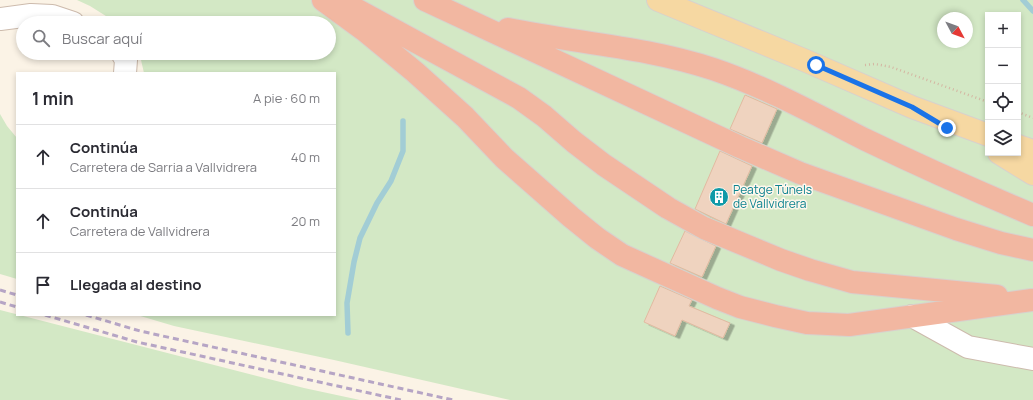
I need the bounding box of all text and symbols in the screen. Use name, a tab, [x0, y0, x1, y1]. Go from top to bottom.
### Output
north arrow	[937, 12, 973, 48]
map controls	[985, 12, 1021, 156]
button: +	[985, 12, 1021, 48]
search box	[16, 16, 336, 60]
icon: search	[30, 27, 52, 49]
text: Buscar aquí	[62, 28, 143, 49]
button: −	[985, 48, 1021, 84]
route start	[807, 56, 825, 74]
button: locate	[985, 84, 1021, 120]
text: 1 min	[32, 87, 74, 110]
text: A pie · 60 m	[253, 89, 320, 107]
route end	[938, 119, 956, 137]
button: layers	[985, 120, 1021, 156]
text: Continúa	[70, 137, 138, 158]
icon: ahead	[32, 146, 54, 168]
text: 40 m	[291, 148, 320, 166]
text: Carretera de Sarria a Vallvidrera	[70, 158, 257, 176]
place label: Peatge Túnels de Vallvidrera	[733, 181, 812, 212]
building icon: Peatge Túnels de Vallvidrera	[708, 186, 730, 208]
text: Continúa	[70, 201, 138, 222]
icon: ahead	[32, 210, 54, 232]
text: 20 m	[291, 212, 320, 230]
text: Carretera de Vallvidrera	[70, 222, 210, 240]
icon: arrive	[32, 274, 54, 296]
text: Llegada al destino	[70, 274, 202, 295]

